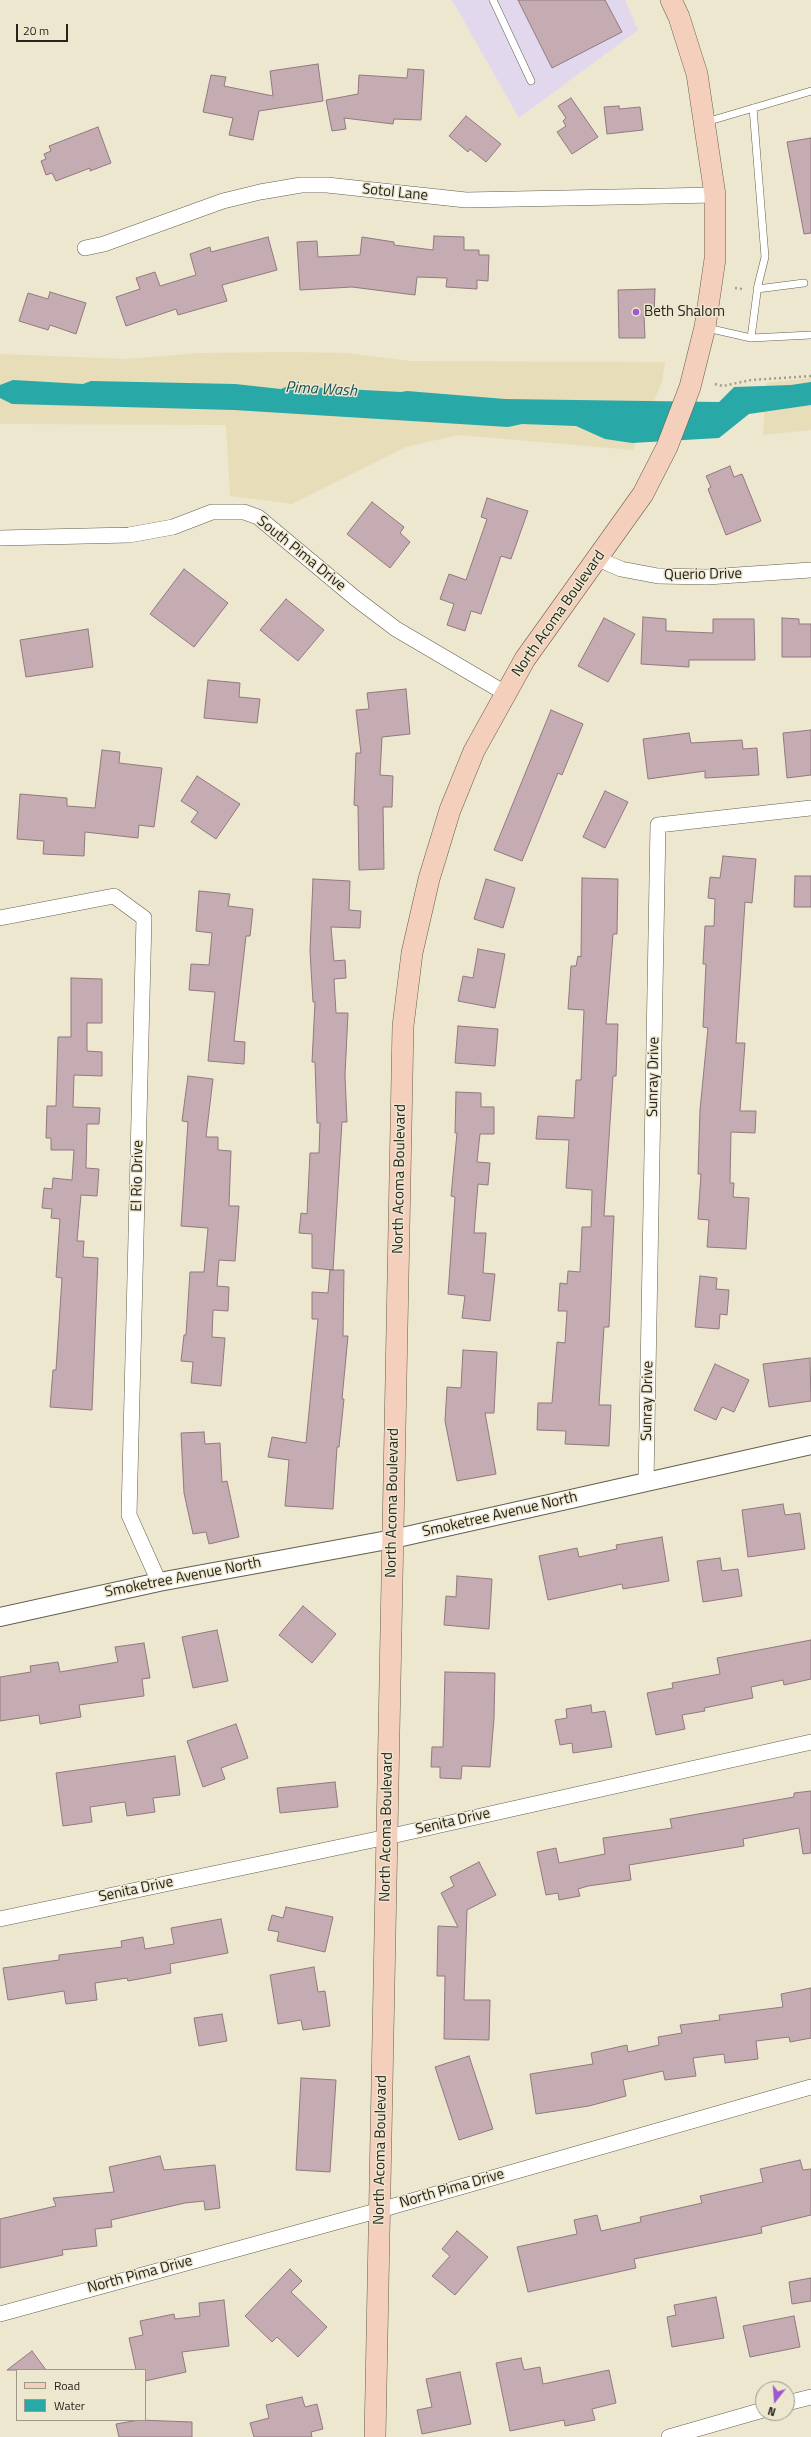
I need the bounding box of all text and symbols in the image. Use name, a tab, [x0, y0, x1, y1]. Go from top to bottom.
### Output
scale bar	[18, 16, 70, 42]
text: 20 m	[23, 21, 49, 40]
street label: Sotol Lane	[361, 181, 429, 205]
place label: Beth Shalom	[644, 303, 725, 321]
marker: Beth Shalom	[631, 307, 641, 317]
water label: Pima Wash	[285, 379, 357, 401]
street label: South Pima Drive	[253, 513, 349, 595]
street label: North Acoma Boulevard	[509, 547, 609, 681]
street label: Querio Drive	[664, 565, 742, 585]
street label: Sunray Drive	[644, 1037, 664, 1117]
street label: North Acoma Boulevard	[390, 1104, 410, 1254]
street label: El Rio Drive	[128, 1140, 148, 1212]
street label: Sunray Drive	[638, 1361, 658, 1441]
street label: North Acoma Boulevard	[383, 1428, 403, 1578]
street label: Smoketree Avenue North	[421, 1488, 579, 1542]
street label: Smoketree Avenue North	[103, 1554, 263, 1602]
street label: North Acoma Boulevard	[377, 1752, 397, 1902]
street label: Senita Drive	[414, 1805, 492, 1839]
street label: Senita Drive	[97, 1873, 175, 1907]
street label: North Acoma Boulevard	[371, 2075, 391, 2225]
street label: North Pima Drive	[398, 2165, 506, 2213]
street label: North Pima Drive	[85, 2252, 195, 2298]
legend	[16, 2369, 146, 2421]
text: Road	[54, 2376, 80, 2395]
north arrow	[755, 2381, 795, 2421]
text: Water	[54, 2396, 85, 2415]
text: N	[766, 2403, 778, 2420]

